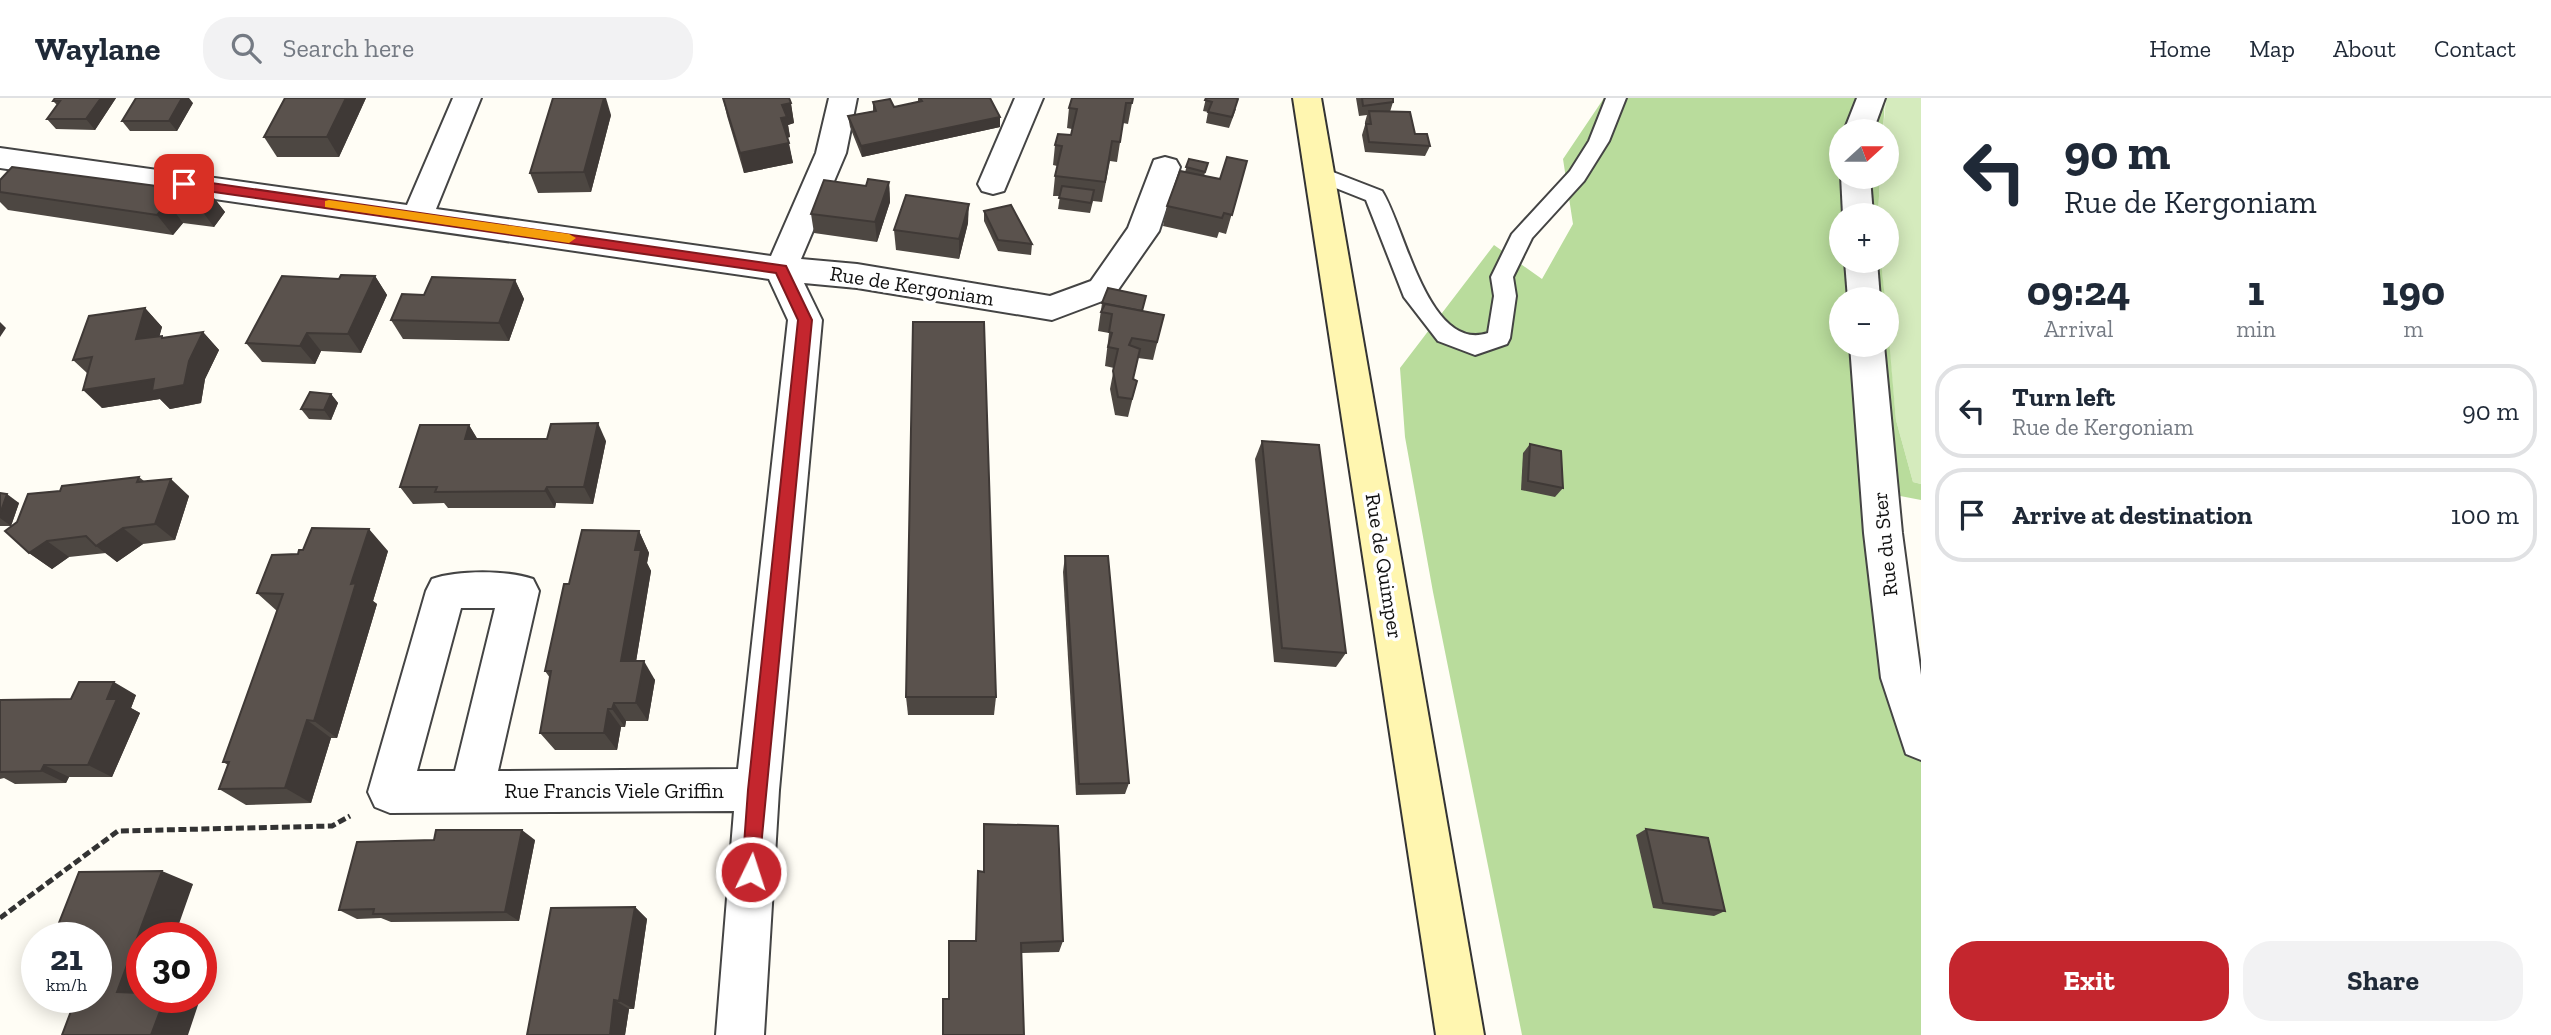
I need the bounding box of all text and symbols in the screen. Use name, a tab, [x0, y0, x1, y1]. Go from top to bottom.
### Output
search box	[203, 17, 693, 80]
text: Waylane	[35, 29, 161, 68]
icon: search	[227, 29, 265, 67]
text: Search here	[283, 32, 414, 64]
text: Home	[2149, 34, 2211, 63]
text: Map	[2249, 34, 2295, 63]
text: About	[2333, 34, 2396, 63]
text: Contact	[2434, 34, 2516, 63]
north arrow	[1829, 119, 1899, 189]
map controls	[1829, 119, 1899, 357]
text: 90 m	[2064, 123, 2171, 182]
icon: left	[1949, 126, 2040, 217]
pin	[154, 154, 214, 214]
icon: arrive	[165, 165, 203, 203]
text: Rue de Kergoniam	[2064, 183, 2317, 221]
button: +	[1829, 203, 1899, 273]
street label: Rue de Kergoniam	[828, 260, 996, 311]
text: 09:24	[2027, 265, 2130, 316]
text: 1	[2247, 265, 2264, 316]
text: 190	[2382, 265, 2445, 316]
button: −	[1829, 287, 1899, 357]
text: Arrival	[2044, 315, 2113, 343]
text: min	[2236, 315, 2276, 343]
text: m	[2403, 315, 2423, 343]
text: Turn left	[2012, 381, 2115, 413]
icon: left	[1953, 392, 1991, 430]
text: 90 m	[2462, 395, 2519, 427]
text: Rue de Kergoniam	[2012, 413, 2194, 441]
street label: Rue du Ster	[1867, 490, 1902, 598]
street label: Rue de Quimper	[1361, 491, 1408, 640]
icon: arrive	[1953, 496, 1991, 534]
text: Arrive at destination	[2012, 499, 2252, 531]
text: 100 m	[2451, 499, 2519, 531]
street label: Rue Francis Viele Griffin	[504, 778, 724, 803]
position arrow	[714, 835, 788, 909]
speed limit sign: 30	[126, 922, 217, 1013]
text: 21	[50, 937, 83, 979]
button: Exit	[1949, 941, 2229, 1021]
button: Share	[2243, 941, 2523, 1021]
text: km/h	[46, 974, 87, 996]

